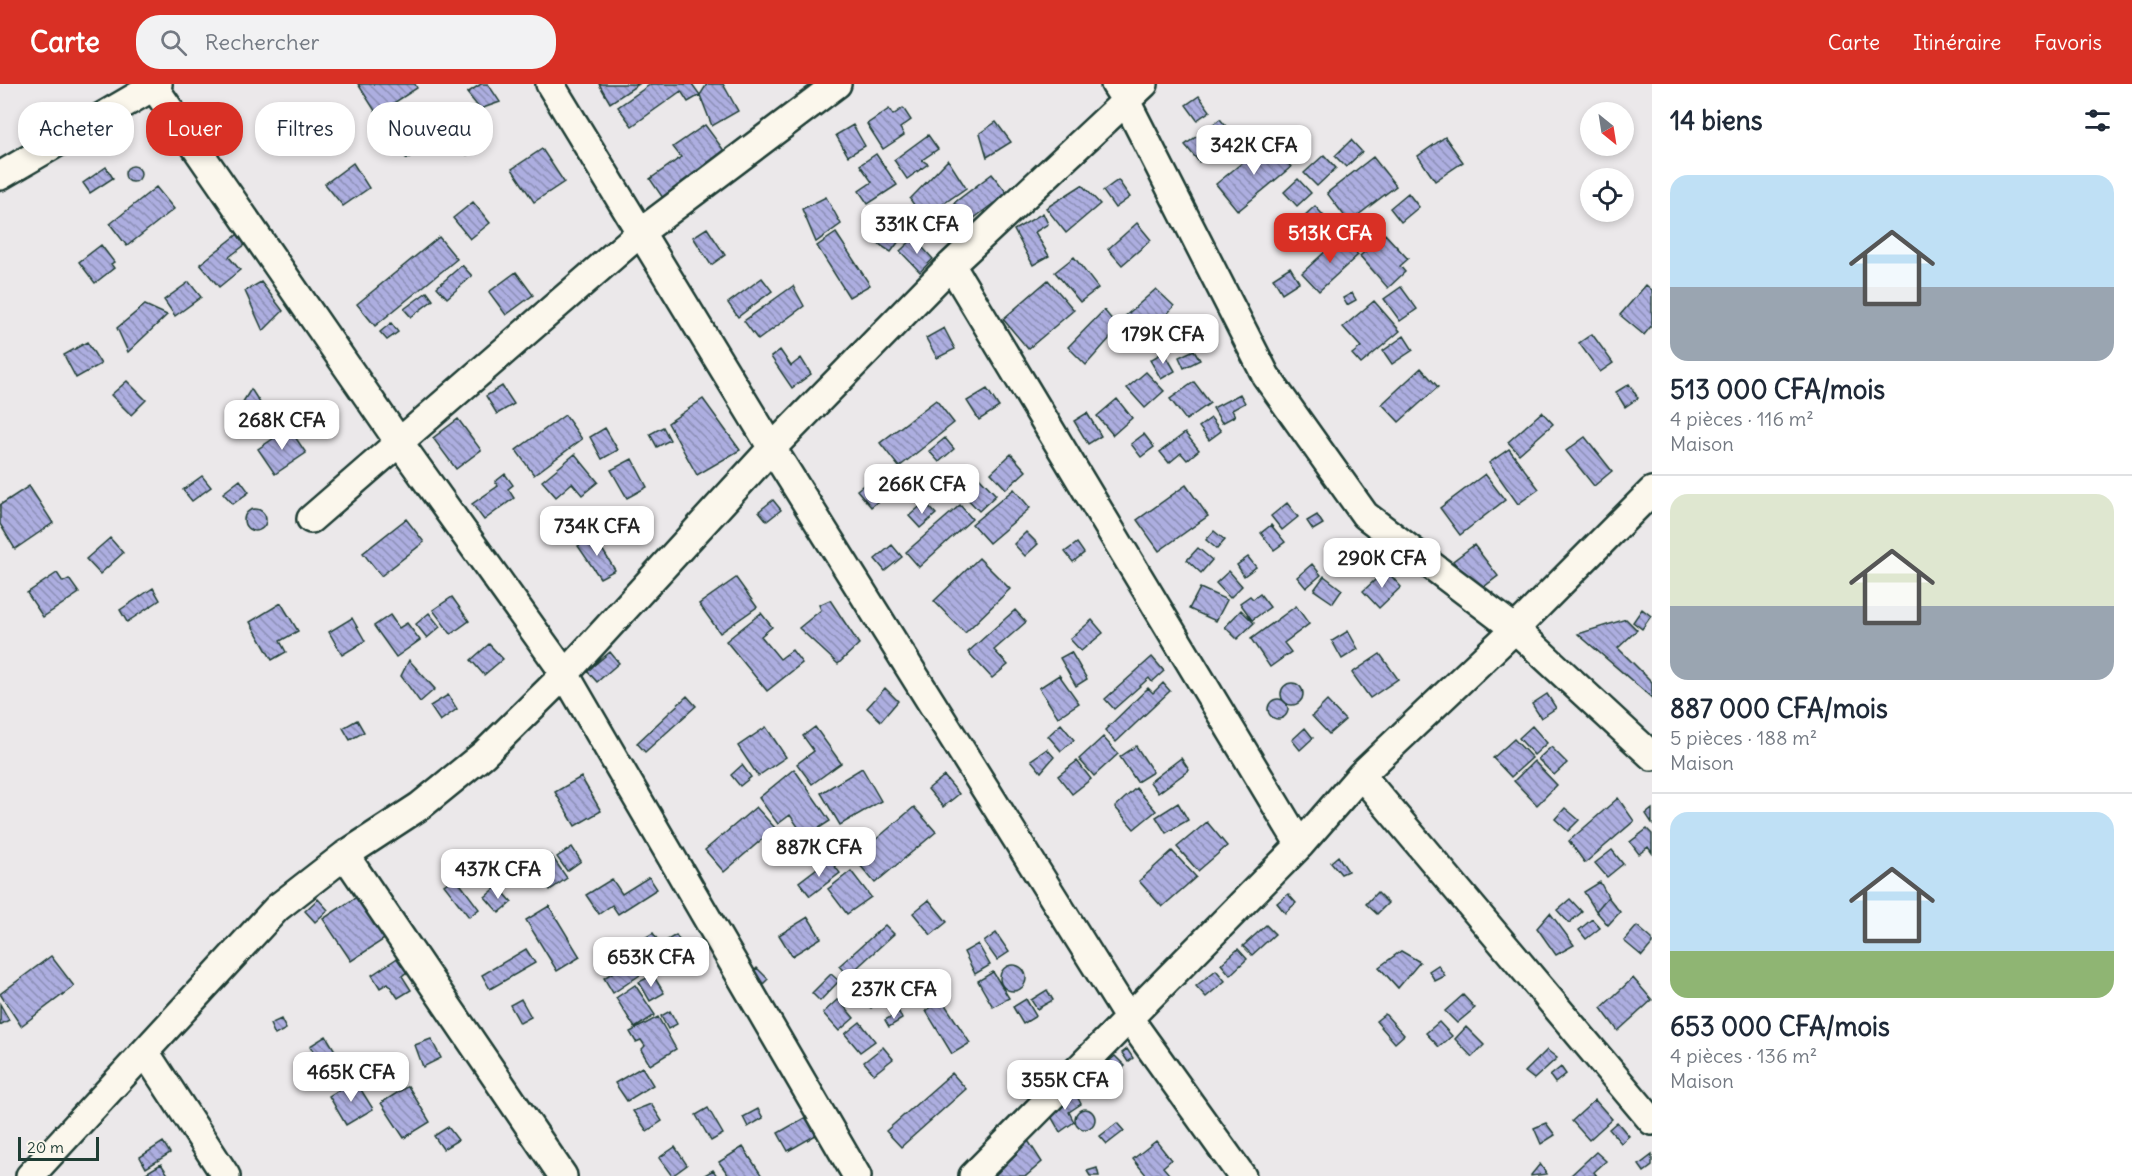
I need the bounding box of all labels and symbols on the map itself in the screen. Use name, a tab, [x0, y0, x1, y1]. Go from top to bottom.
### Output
north arrow	[1580, 102, 1634, 156]
pin: 342K CFA	[1192, 125, 1316, 176]
pin: 331K CFA	[855, 204, 979, 255]
pin: 513K CFA	[1268, 213, 1392, 264]
pin: 179K CFA	[1101, 314, 1225, 365]
pin: 268K CFA	[220, 400, 344, 451]
pin: 266K CFA	[860, 464, 984, 515]
pin: 734K CFA	[535, 506, 659, 557]
pin: 290K CFA	[1320, 538, 1444, 589]
pin: 887K CFA	[757, 827, 881, 878]
pin: 437K CFA	[436, 849, 560, 900]
pin: 653K CFA	[589, 937, 713, 988]
pin: 237K CFA	[832, 969, 956, 1020]
pin: 465K CFA	[289, 1052, 413, 1103]
pin: 355K CFA	[1003, 1060, 1127, 1111]
scale bar	[18, 1134, 99, 1162]

